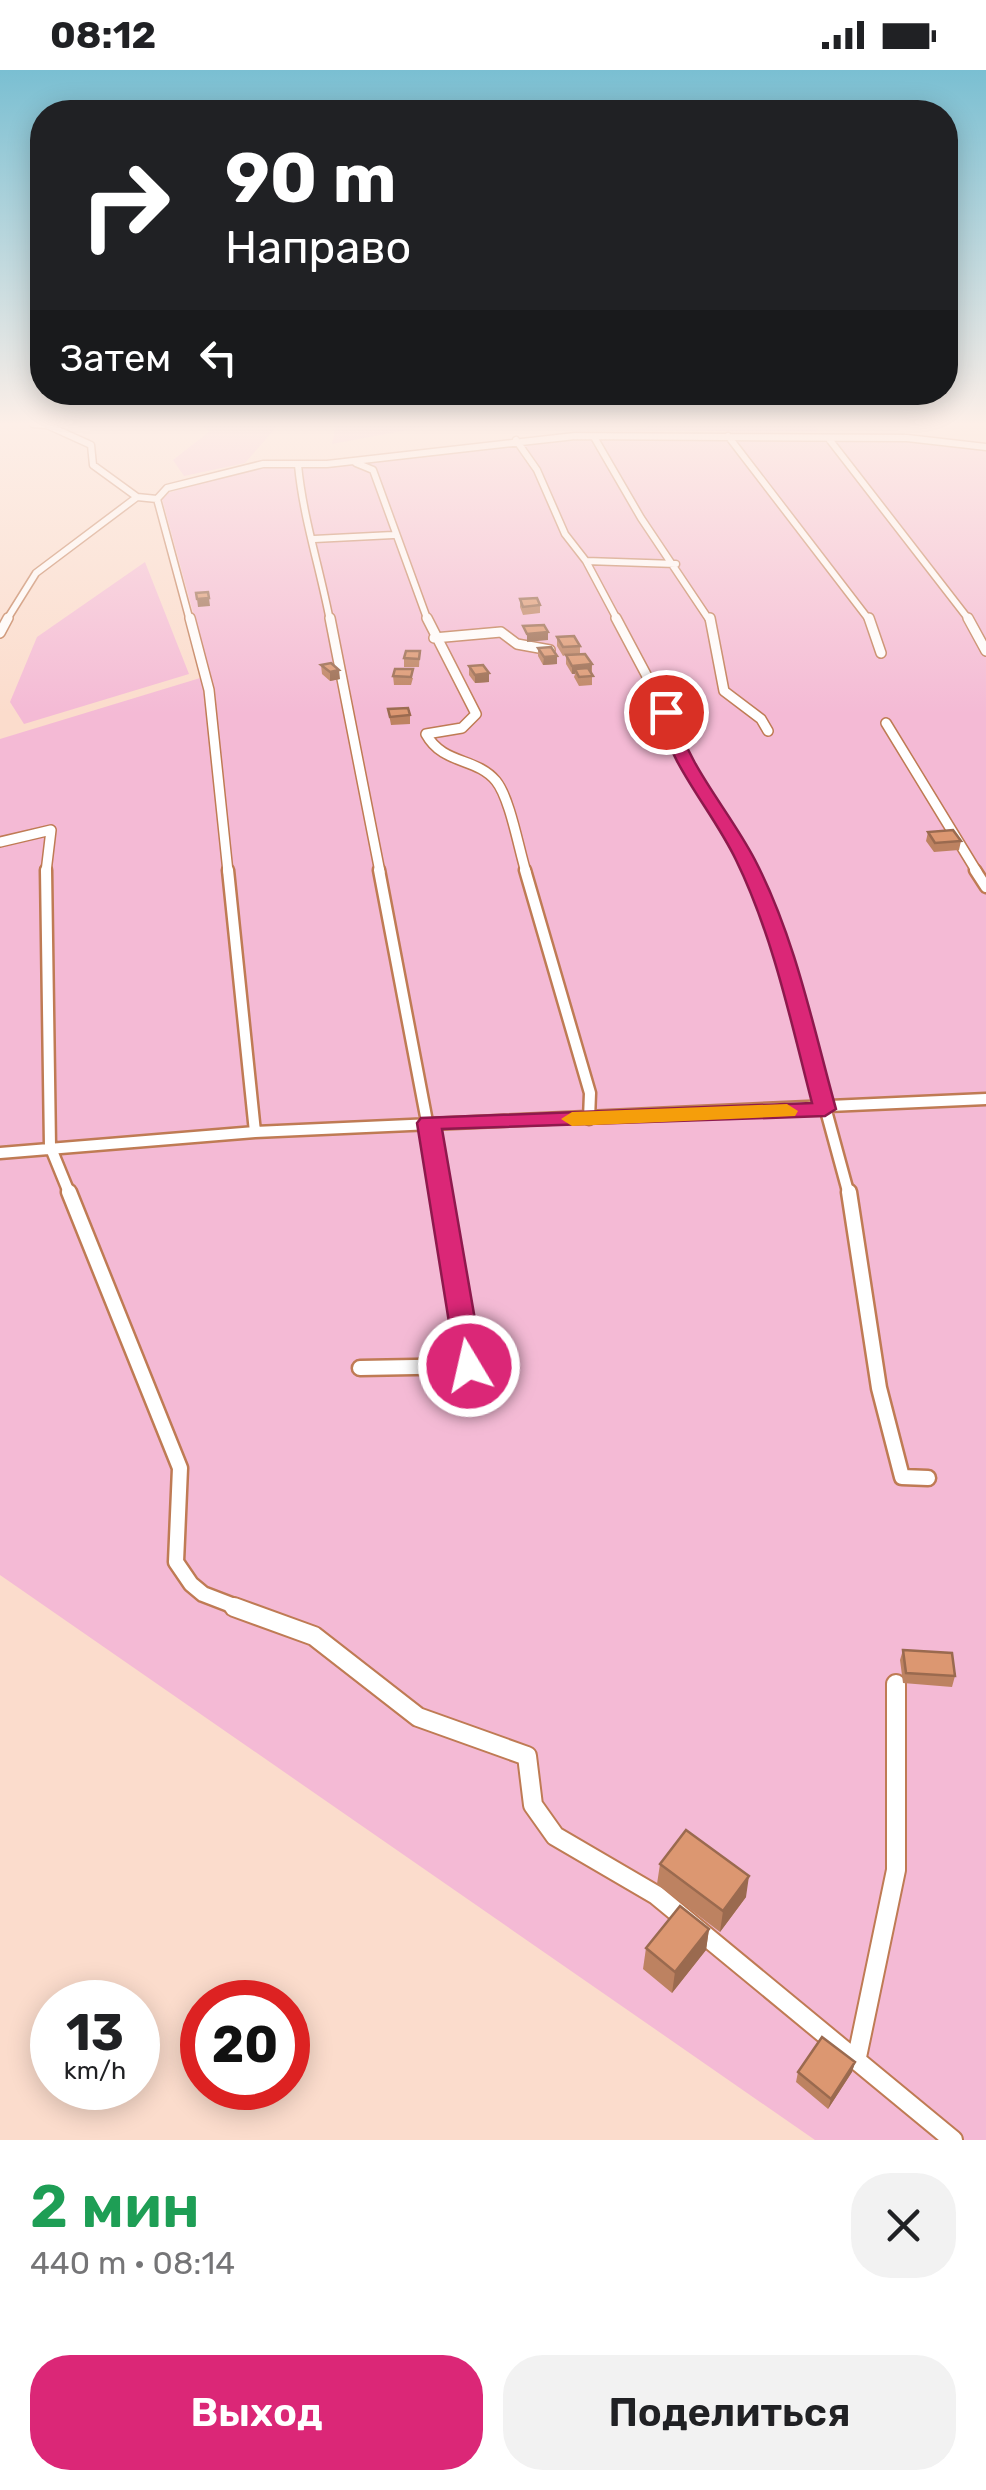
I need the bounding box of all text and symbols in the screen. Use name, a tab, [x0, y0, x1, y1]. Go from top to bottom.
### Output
text: 08:12	[50, 12, 156, 58]
text: 90 m	[225, 137, 397, 220]
icon: right	[60, 140, 190, 270]
text: Направо	[225, 221, 411, 274]
icon: left	[191, 330, 246, 385]
text: Затем	[60, 335, 171, 381]
pin	[624, 670, 709, 755]
icon: arrive	[639, 685, 694, 740]
position arrow	[417, 1314, 521, 1418]
speed limit sign: 20	[180, 1980, 310, 2110]
text: 13	[66, 2003, 124, 2063]
text: km/h	[64, 2056, 126, 2085]
text: 2 мин	[30, 2171, 200, 2242]
button: close	[851, 2173, 956, 2278]
text: 440 m · 08:14	[30, 2244, 235, 2282]
button: Выход	[30, 2355, 483, 2470]
button: Поделиться	[503, 2355, 956, 2470]

